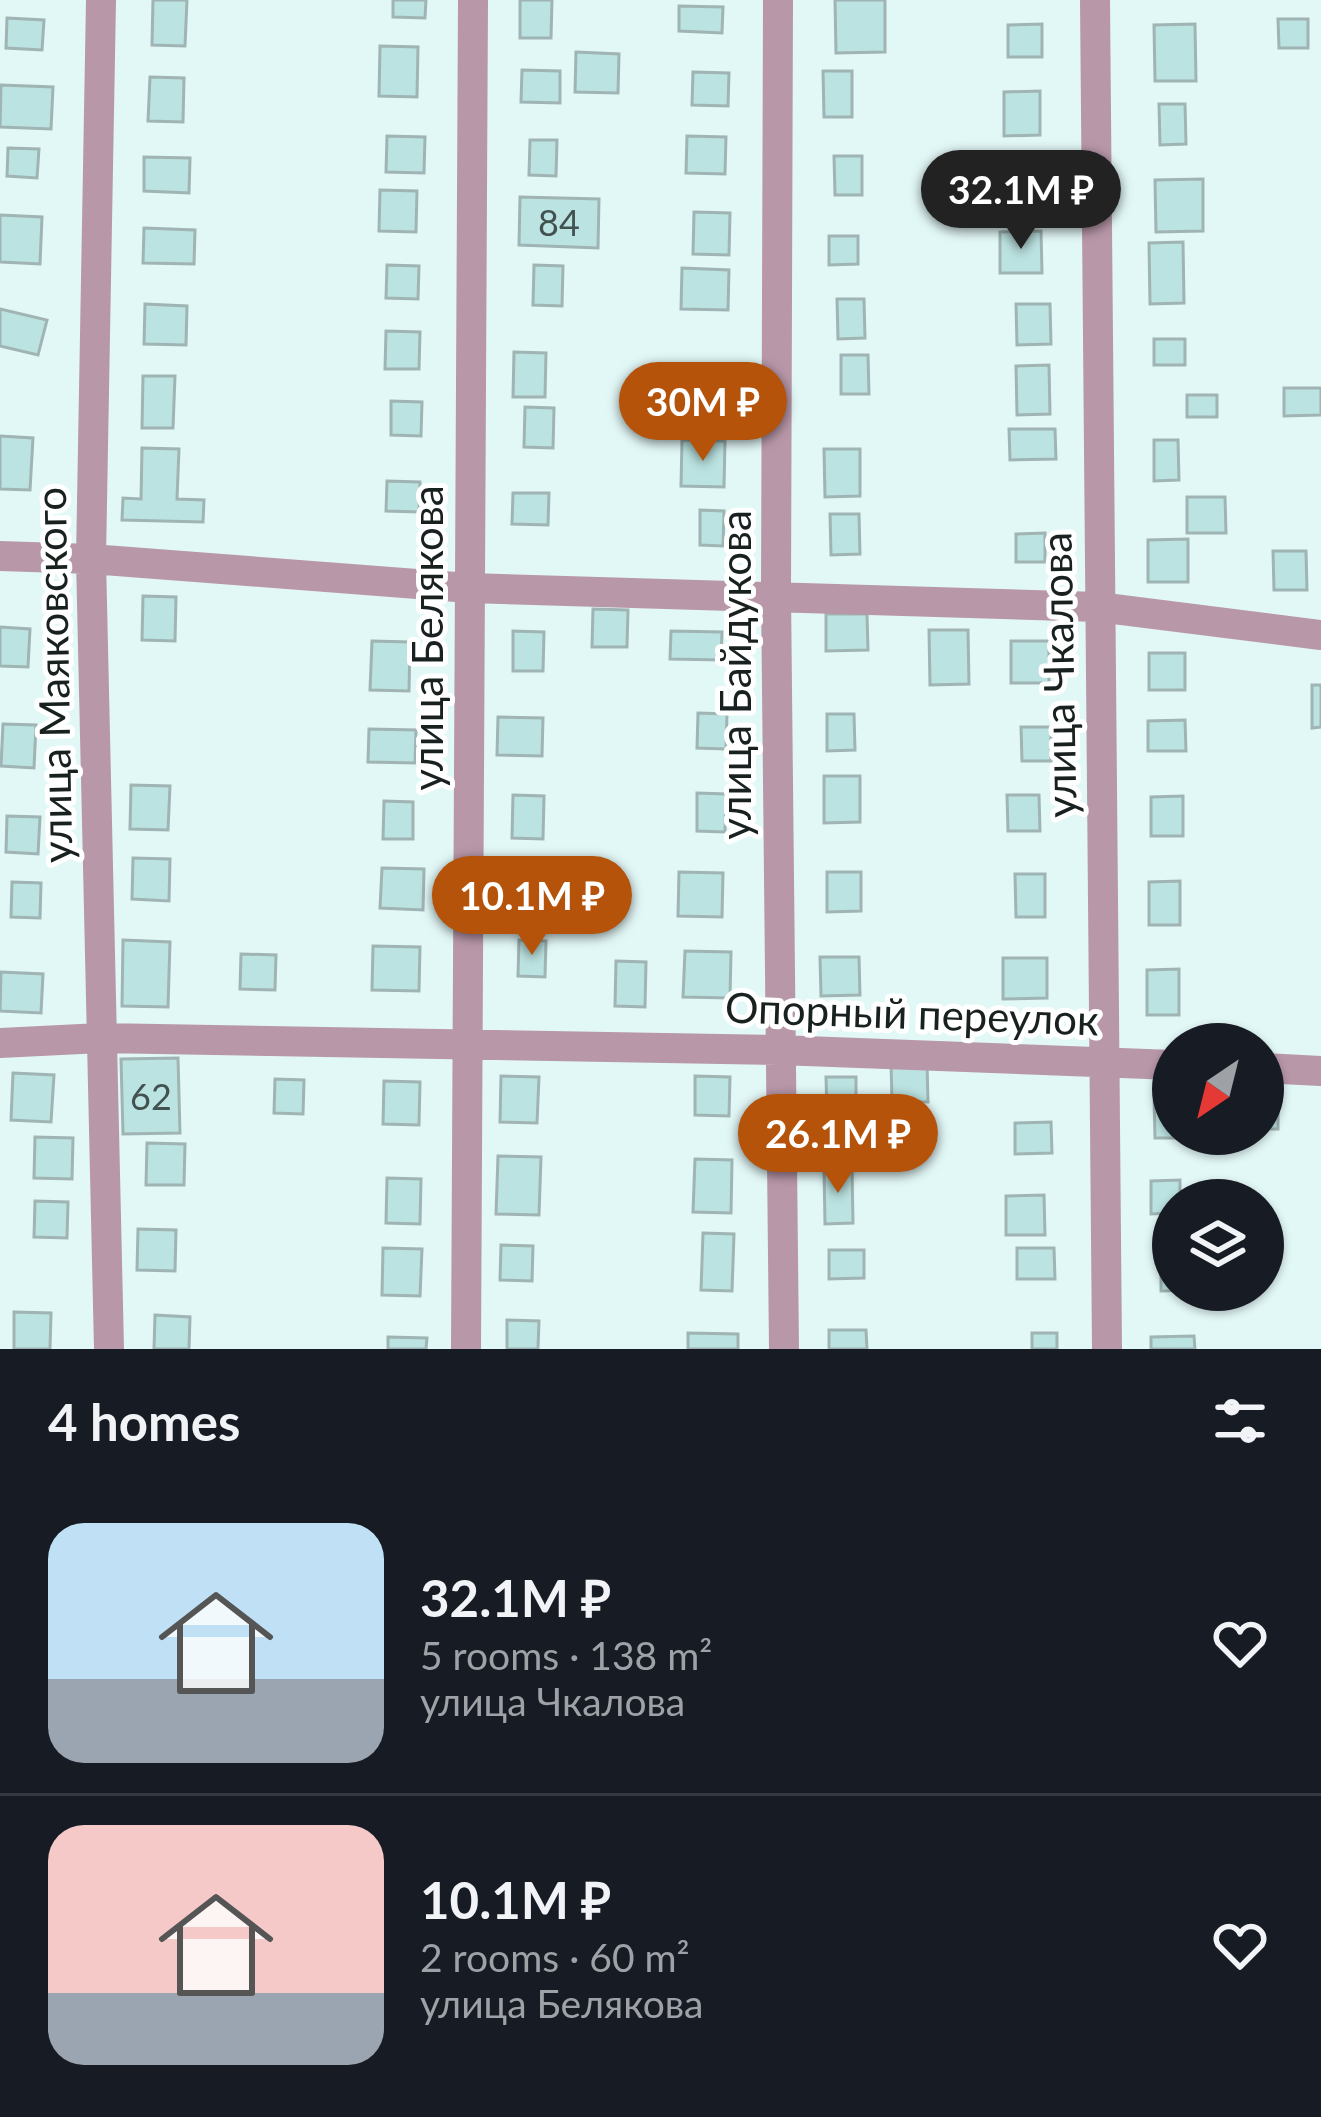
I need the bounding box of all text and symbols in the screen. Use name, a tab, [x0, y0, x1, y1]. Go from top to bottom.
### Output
pin: 32.1M ₽	[910, 150, 1132, 252]
text: 32.1M ₽	[948, 166, 1094, 212]
house number: 84	[538, 200, 580, 244]
pin: 30M ₽	[619, 362, 787, 464]
text: 30M ₽	[646, 378, 760, 424]
street label: улица Белякова	[402, 485, 452, 791]
street label: улица Маяковского	[25, 487, 81, 863]
street label: улица Байдукова	[710, 510, 760, 840]
street label: улица Чкалова	[1031, 532, 1085, 818]
pin: 10.1M ₽	[421, 856, 643, 958]
text: 10.1M ₽	[459, 872, 605, 918]
street label: Опорный переулок	[724, 981, 1100, 1045]
north arrow	[1152, 1023, 1284, 1155]
map controls	[1152, 1023, 1284, 1311]
house number: 62	[130, 1074, 172, 1118]
pin: 26.1M ₽	[727, 1094, 949, 1196]
text: 26.1M ₽	[765, 1110, 911, 1156]
button: layers	[1152, 1179, 1284, 1311]
icon: filters	[1207, 1388, 1273, 1454]
text: 4 homes	[48, 1391, 240, 1452]
text: 32.1M ₽	[420, 1567, 611, 1628]
icon: home	[144, 1571, 288, 1715]
icon: heart	[1207, 1610, 1273, 1676]
text: 5 rooms · 138 m²	[420, 1632, 712, 1678]
text: улица Чкалова	[420, 1678, 685, 1724]
text: 10.1M ₽	[420, 1869, 611, 1930]
icon: home	[144, 1873, 288, 2017]
icon: heart	[1207, 1912, 1273, 1978]
text: 2 rooms · 60 m²	[420, 1934, 690, 1980]
text: улица Белякова	[420, 1980, 704, 2026]

